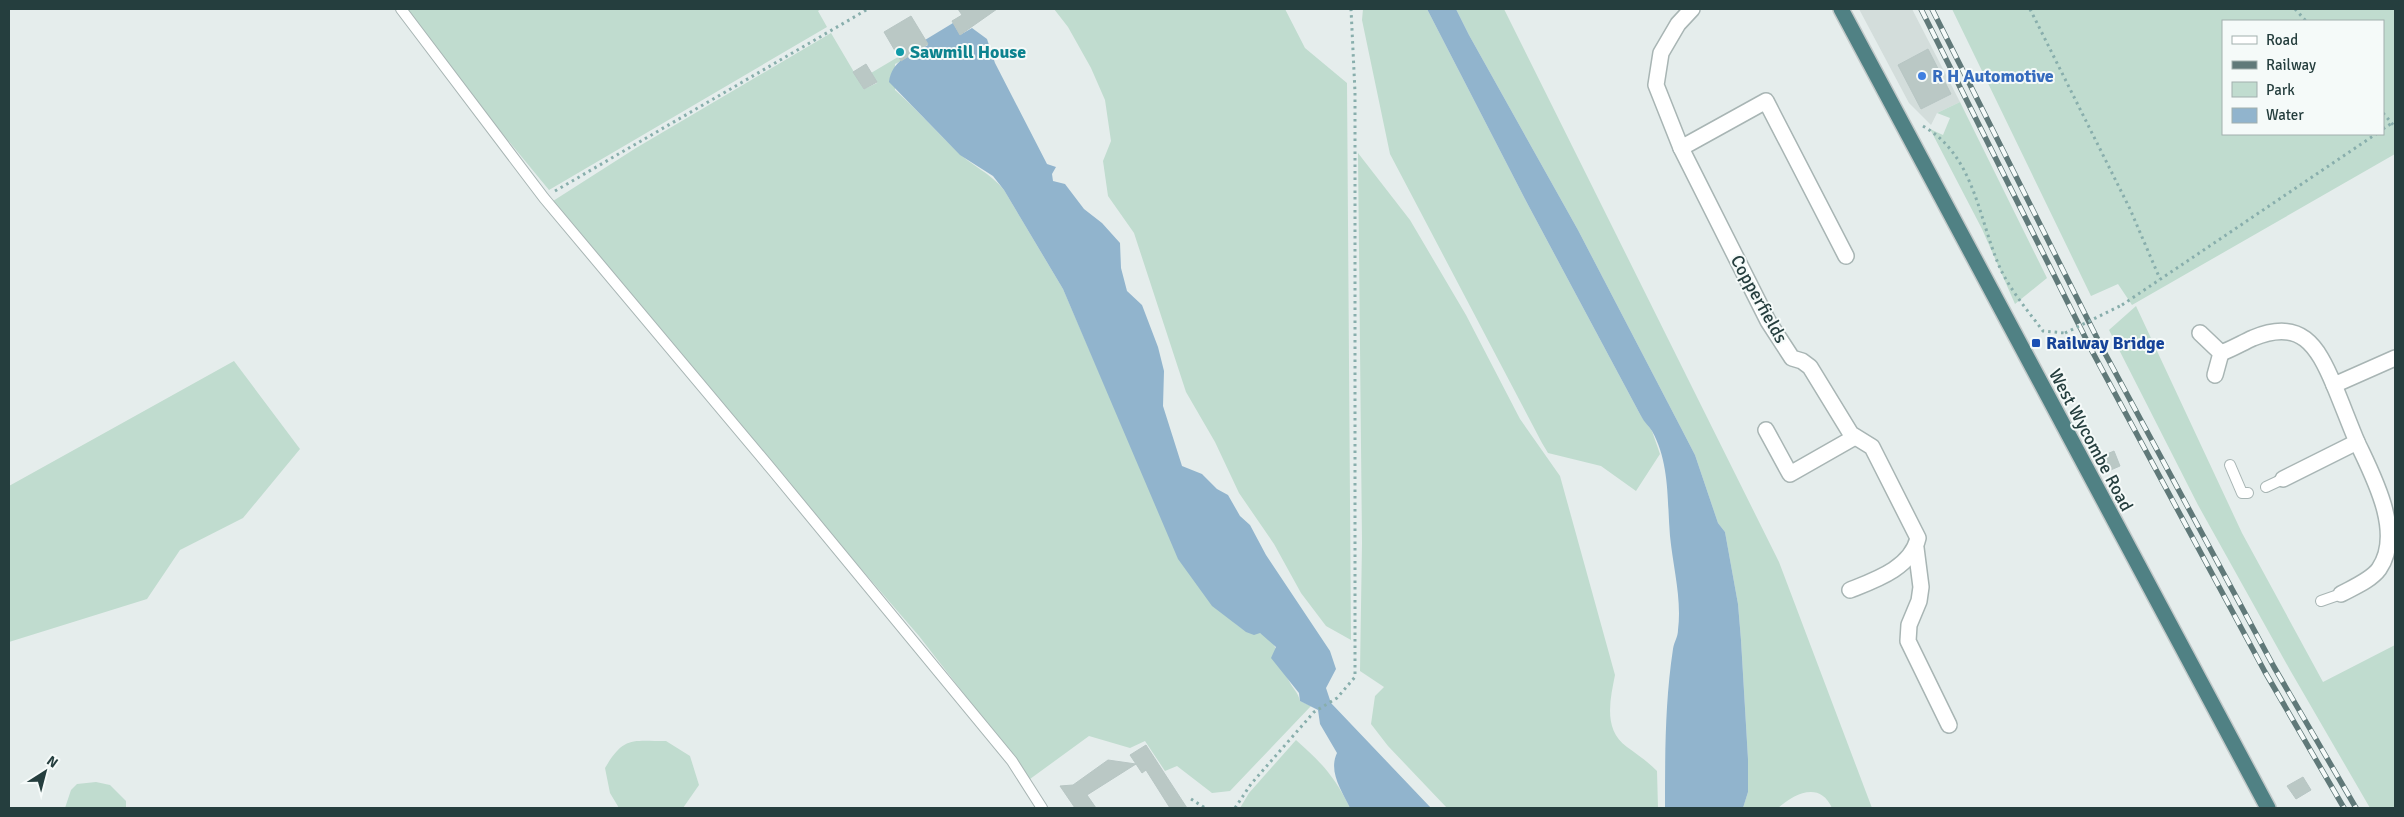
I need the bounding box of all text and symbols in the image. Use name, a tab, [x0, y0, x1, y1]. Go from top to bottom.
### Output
legend	[2222, 20, 2384, 135]
text: Road	[2266, 31, 2298, 49]
place label: Sawmill House	[910, 41, 1026, 63]
marker: Sawmill House	[894, 46, 906, 58]
text: Railway	[2266, 56, 2316, 74]
place label: R H Automotive	[1932, 65, 2054, 87]
marker: R H Automotive	[1916, 70, 1928, 82]
text: Park	[2266, 81, 2295, 99]
text: Water	[2266, 106, 2304, 124]
street label: Copperfields	[1726, 251, 1792, 347]
place label: Railway Bridge	[2046, 332, 2165, 354]
marker: Railway Bridge	[2030, 337, 2042, 349]
street label: West Wycombe Road	[2044, 365, 2138, 515]
north arrow	[20, 747, 70, 797]
text: N	[43, 752, 61, 772]

